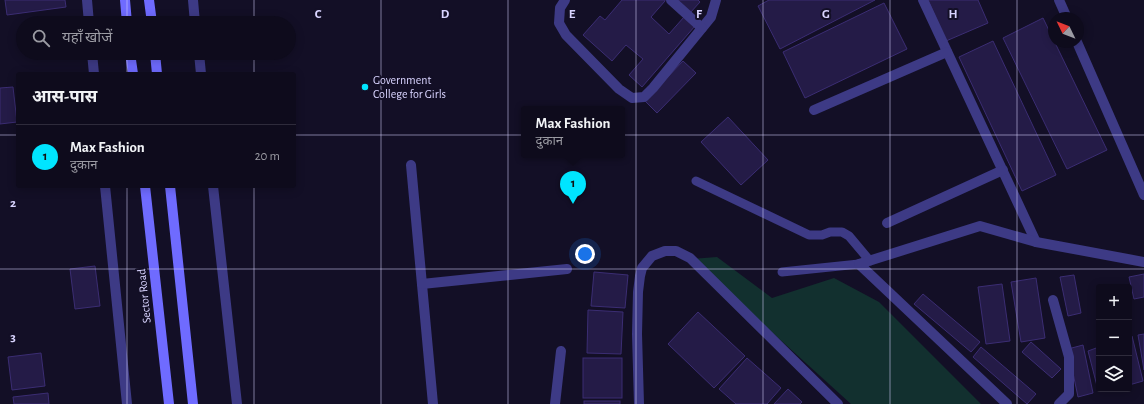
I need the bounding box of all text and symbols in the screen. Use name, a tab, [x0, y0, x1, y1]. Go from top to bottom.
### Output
text: C	[315, 8, 322, 21]
text: D	[441, 8, 450, 21]
text: E	[569, 8, 576, 21]
text: F	[696, 8, 703, 21]
text: G	[822, 8, 830, 21]
text: H	[948, 8, 958, 21]
north arrow	[1048, 12, 1084, 48]
search box	[16, 16, 296, 60]
icon: search	[30, 27, 52, 49]
text: यहाँ खोजें	[62, 30, 112, 45]
place label: Government College for Girls	[373, 74, 446, 100]
marker: Government College for Girls	[360, 82, 370, 92]
text: आस-पास	[32, 88, 97, 105]
popup	[521, 106, 625, 158]
text: Max Fashion	[536, 116, 610, 131]
text: दुकान	[536, 135, 563, 148]
text: Max Fashion	[70, 140, 145, 155]
text: 1	[43, 150, 47, 163]
text: 20 m	[255, 150, 280, 163]
text: दुकान	[70, 159, 97, 172]
pin: 1	[560, 171, 586, 204]
text: 2	[10, 197, 16, 210]
your location	[575, 244, 595, 264]
street label: Sector Road	[135, 268, 153, 324]
map controls	[1096, 284, 1132, 392]
button: +	[1096, 284, 1132, 320]
button: −	[1096, 320, 1132, 356]
text: 3	[10, 331, 16, 344]
button: layers	[1096, 356, 1132, 392]

